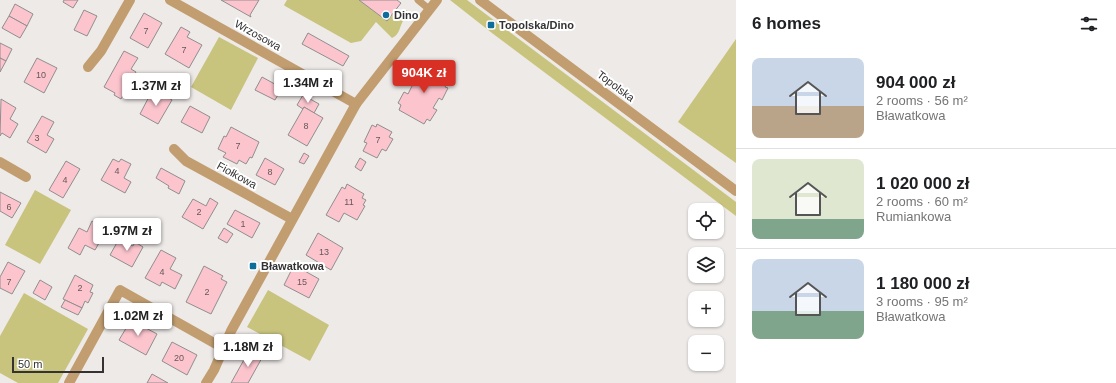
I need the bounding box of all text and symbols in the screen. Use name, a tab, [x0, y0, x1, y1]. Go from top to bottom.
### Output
place label: Dino	[394, 9, 419, 21]
marker: Dino	[381, 10, 391, 20]
icon: filters	[1078, 13, 1100, 35]
text: 6 homes	[752, 14, 821, 33]
street label: Wrzosowa	[233, 17, 284, 53]
place label: Topolska/Dino	[499, 19, 574, 31]
marker: Topolska/Dino	[486, 20, 496, 30]
house number: 7	[143, 26, 149, 36]
house number: 7	[181, 45, 187, 55]
pin: 904K zł	[387, 60, 461, 94]
text: 904K zł	[402, 65, 446, 80]
street label: Topolska	[595, 68, 638, 104]
house number: 10	[36, 70, 46, 80]
pin: 1.34M zł	[267, 70, 349, 104]
pin: 1.37M zł	[115, 73, 197, 107]
text: 904 000 zł	[876, 73, 955, 92]
icon: home	[784, 74, 832, 122]
text: 1.34M zł	[283, 75, 333, 90]
text: 1.37M zł	[131, 78, 181, 93]
text: 2 rooms · 56 m²	[876, 93, 968, 108]
text: Bławatkowa	[876, 108, 945, 123]
house number: 8	[303, 121, 309, 131]
house number: 3	[34, 133, 40, 143]
house number: 7	[375, 135, 381, 145]
house number: 7	[235, 141, 241, 151]
street label: Fiołkowa	[215, 159, 260, 191]
house number: 4	[114, 166, 120, 176]
house number: 8	[267, 167, 273, 177]
text: 1 020 000 zł	[876, 174, 970, 193]
house number: 4	[62, 175, 68, 185]
icon: home	[784, 175, 832, 223]
text: 2 rooms · 60 m²	[876, 194, 968, 209]
house number: 11	[344, 197, 354, 207]
house number: 6	[6, 202, 12, 212]
map controls	[688, 203, 724, 371]
button: locate	[688, 203, 724, 239]
house number: 2	[196, 207, 202, 217]
text: Rumiankowa	[876, 209, 951, 224]
pin: 1.97M zł	[86, 218, 168, 252]
house number: 1	[240, 219, 246, 229]
text: 1.97M zł	[102, 223, 152, 238]
house number: 13	[319, 247, 329, 257]
button: layers	[688, 247, 724, 283]
place label: Bławatkowa	[261, 260, 325, 272]
marker: Bławatkowa	[248, 261, 258, 271]
house number: 4	[159, 267, 165, 277]
text: 1 180 000 zł	[876, 274, 970, 293]
icon: home	[784, 275, 832, 323]
house number: 7	[6, 277, 12, 287]
house number: 15	[297, 277, 307, 287]
house number: 2	[77, 283, 83, 293]
house number: 2	[204, 287, 210, 297]
button: +	[688, 291, 724, 327]
text: 3 rooms · 95 m²	[876, 294, 968, 309]
pin: 1.02M zł	[97, 303, 179, 337]
text: 1.02M zł	[113, 308, 163, 323]
text: Bławatkowa	[876, 309, 945, 324]
pin: 1.18M zł	[207, 334, 289, 368]
button: −	[688, 335, 724, 371]
text: 1.18M zł	[223, 339, 273, 354]
house number: 20	[174, 353, 184, 363]
scale bar	[12, 355, 104, 374]
text: 50 m	[18, 358, 42, 370]

